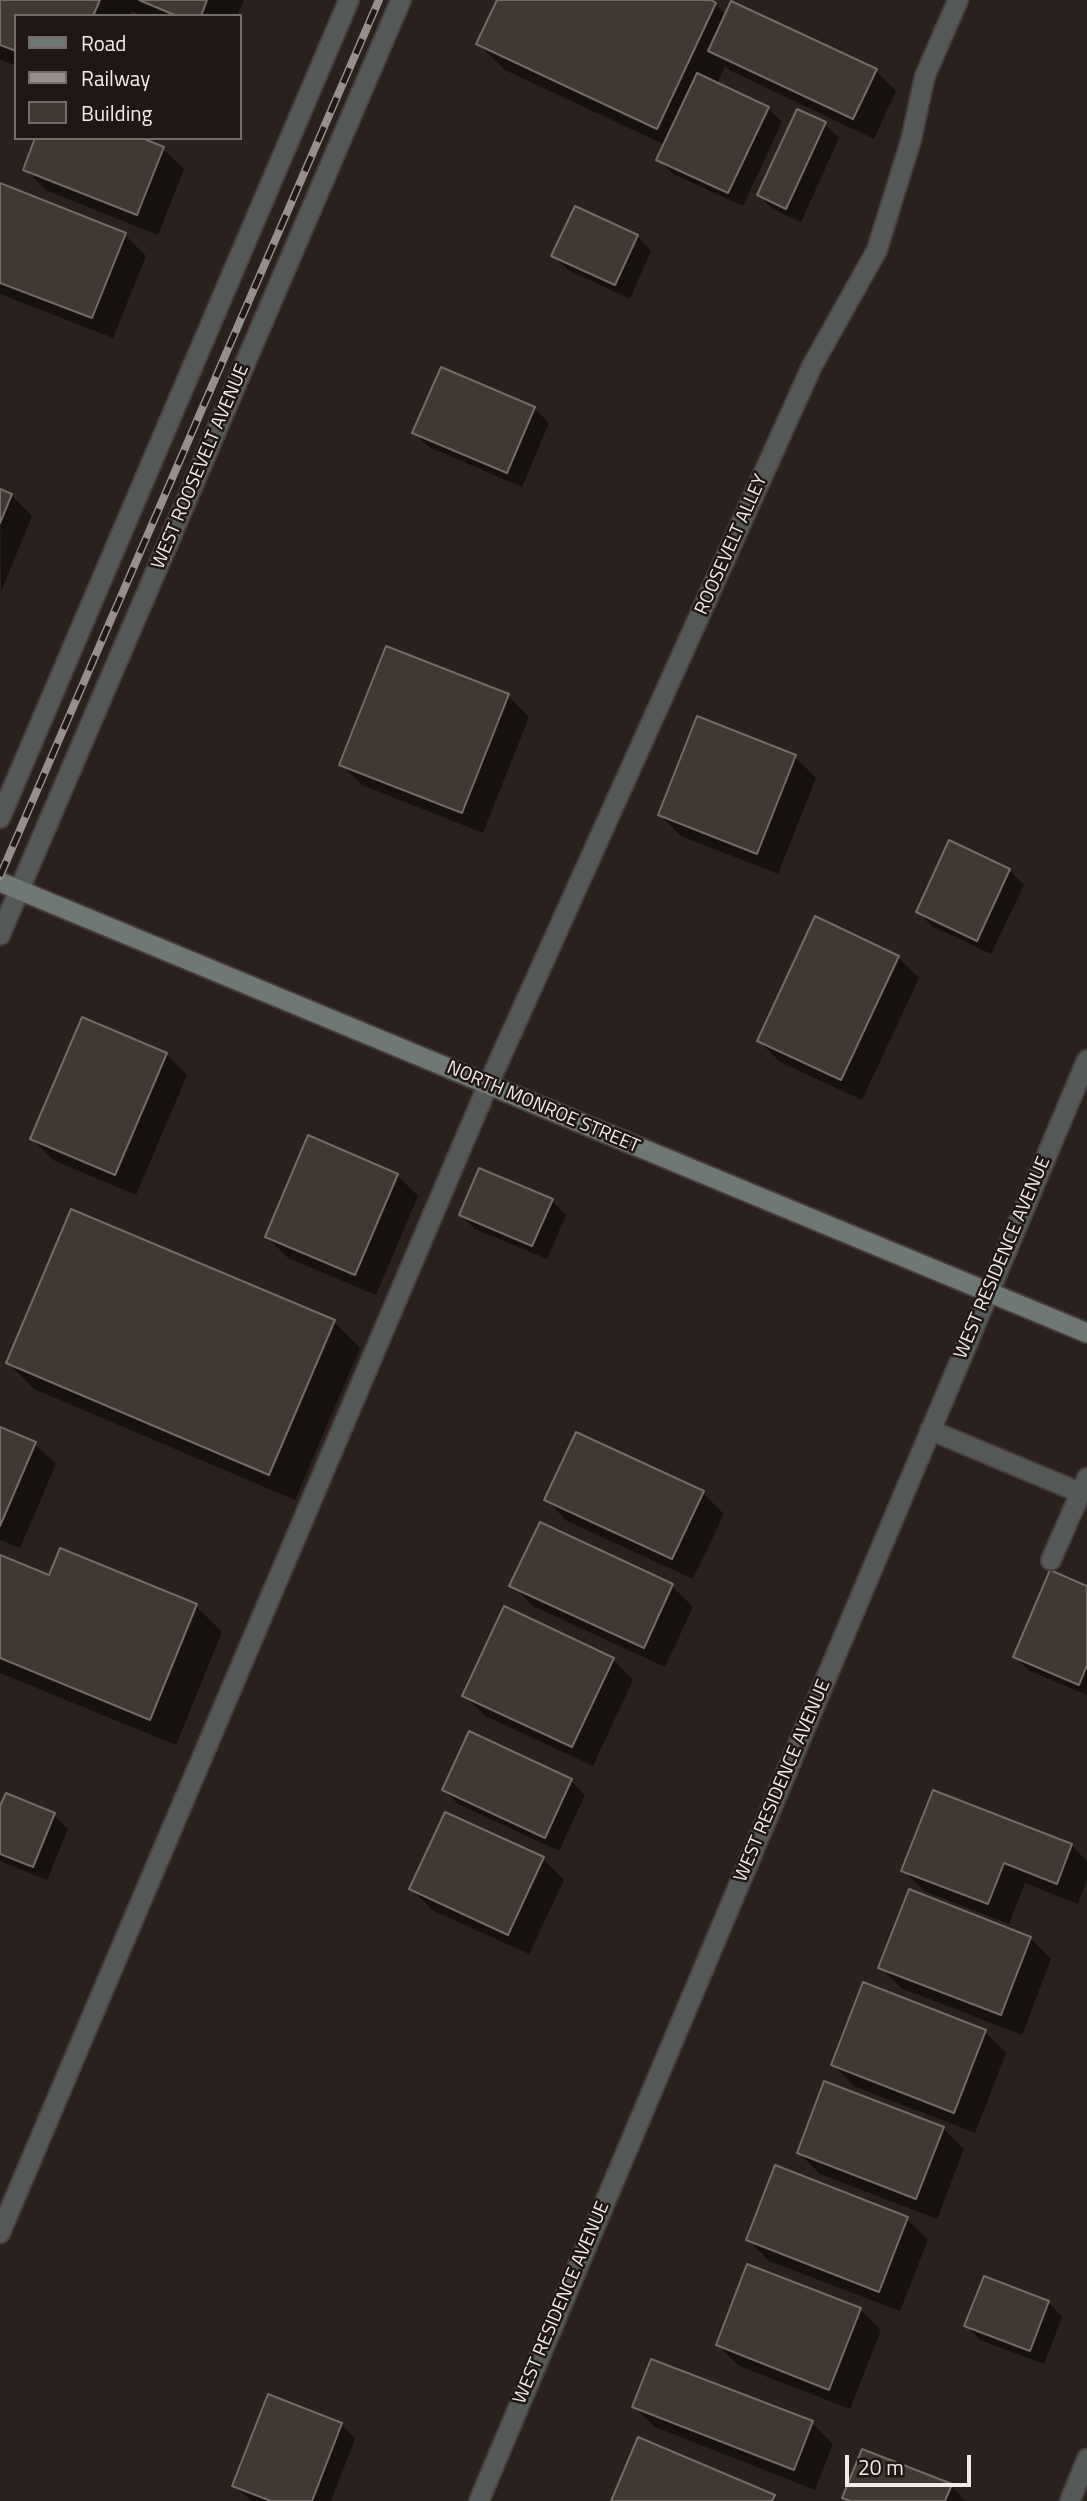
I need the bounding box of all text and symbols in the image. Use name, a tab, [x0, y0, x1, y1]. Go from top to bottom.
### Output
legend	[14, 14, 242, 140]
text: Road	[81, 27, 126, 59]
text: Railway	[81, 62, 150, 94]
text: Building	[81, 97, 152, 129]
street label: WEST ROOSEVELT AVENUE	[147, 361, 255, 573]
street label: ROOSEVELT ALLEY	[691, 471, 773, 619]
street label: NORTH MONROE STREET	[443, 1057, 643, 1159]
street label: WEST RESIDENCE AVENUE	[950, 1153, 1056, 1363]
street label: WEST RESIDENCE AVENUE	[730, 1676, 836, 1886]
street label: WEST RESIDENCE AVENUE	[509, 2198, 615, 2408]
scale bar	[849, 2442, 975, 2486]
text: 20 m	[858, 2451, 904, 2483]

